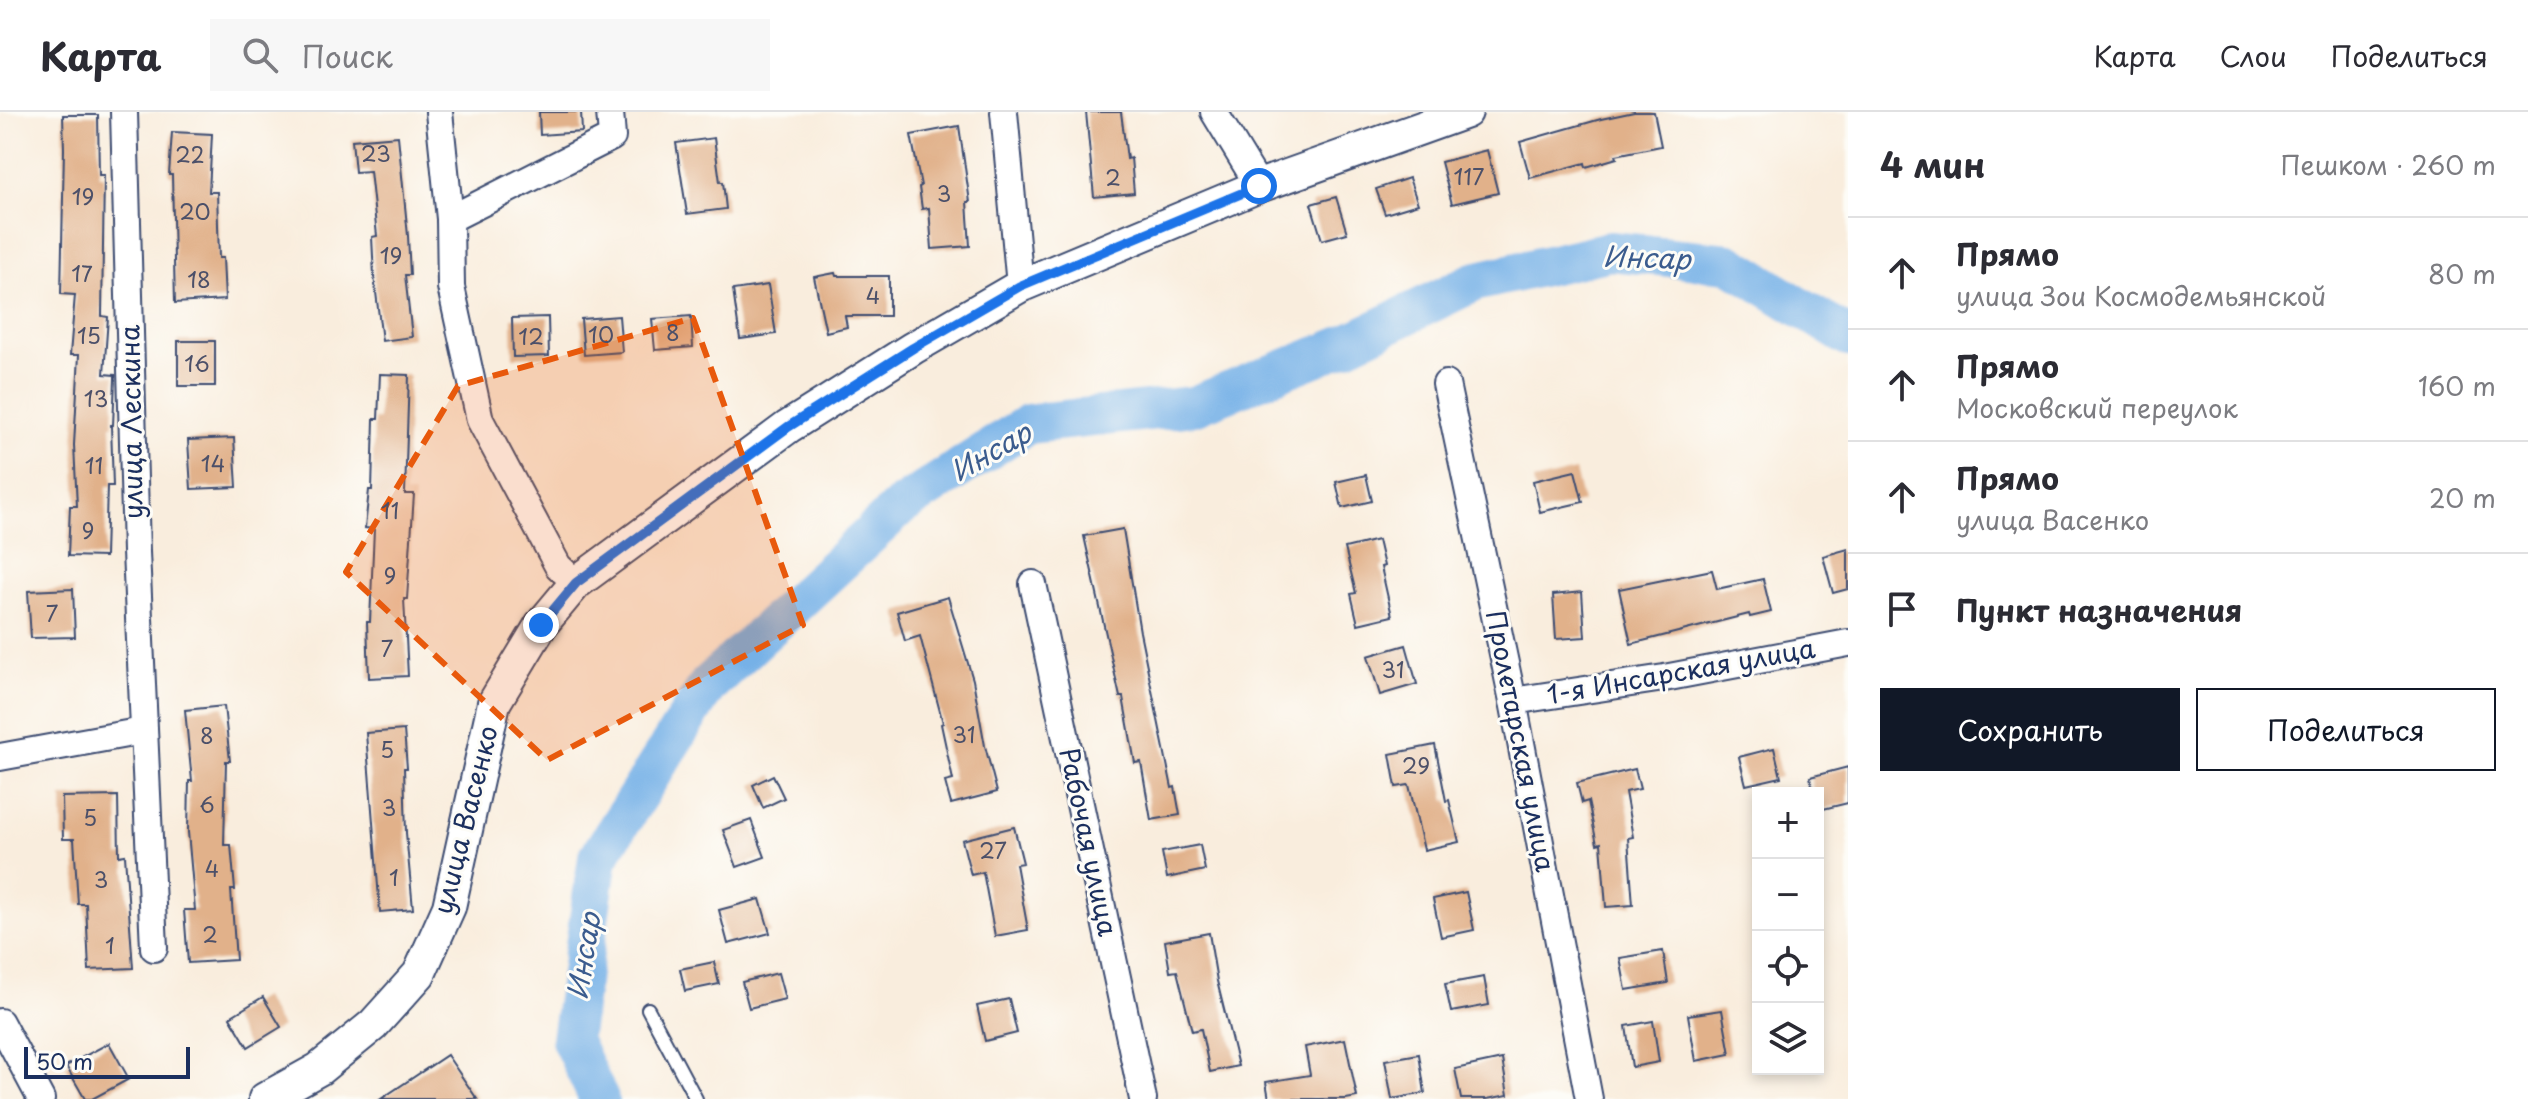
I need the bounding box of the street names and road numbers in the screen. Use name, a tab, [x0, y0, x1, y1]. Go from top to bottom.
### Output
street label: улица Лескина	[109, 324, 152, 519]
street label: Пролетарская улица	[1477, 607, 1566, 875]
street label: 1-я Инсарская улица	[1544, 628, 1819, 713]
street label: улица Васенко	[422, 721, 507, 918]
street label: Рабочая улица	[1050, 744, 1129, 940]

